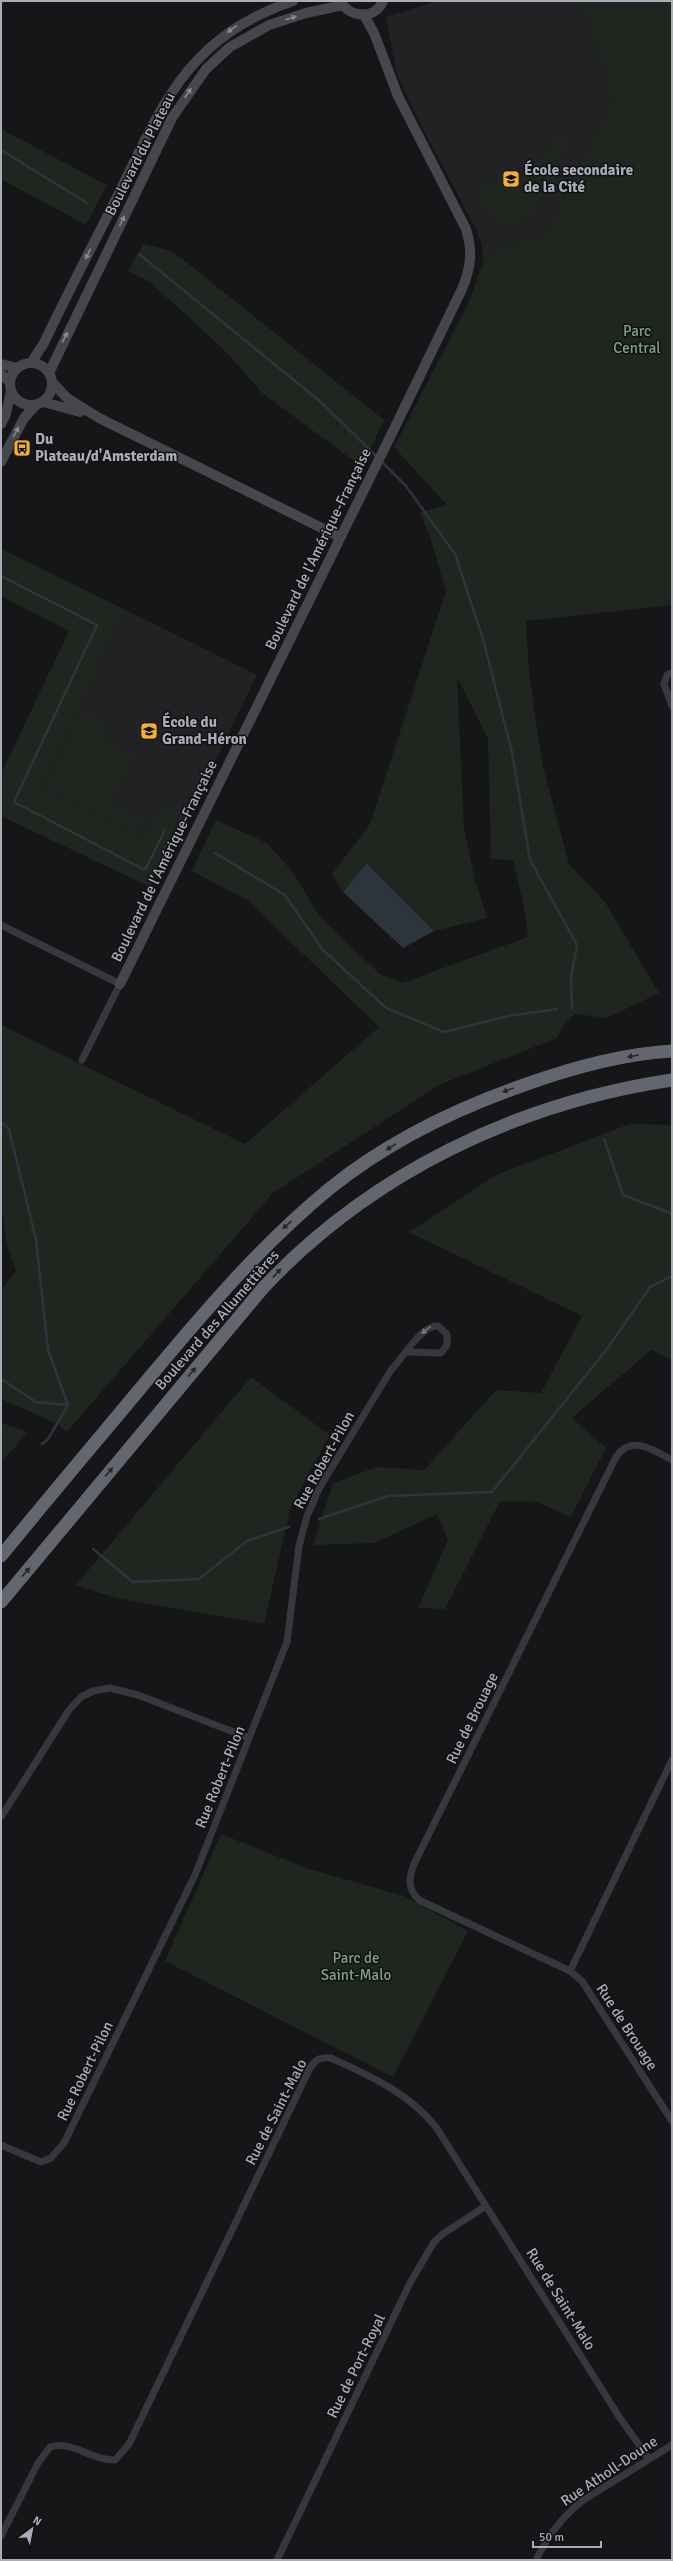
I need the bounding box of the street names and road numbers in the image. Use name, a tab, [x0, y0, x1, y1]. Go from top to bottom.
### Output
street label: Boulevard du Plateau	[101, 89, 179, 219]
street label: Boulevard de l'Amérique-Française	[261, 445, 375, 653]
street label: Boulevard de l'Amérique-Française	[107, 757, 221, 965]
street label: Boulevard des Allumettières	[151, 1246, 283, 1394]
street label: Rue Robert-Pilon	[290, 1408, 358, 1512]
street label: Rue de Brouage	[442, 1669, 502, 1767]
street label: Rue Robert-Pilon	[191, 1723, 249, 1831]
street label: Rue de Brouage	[592, 1980, 662, 2074]
street label: Rue Robert-Pilon	[53, 2018, 117, 2124]
street label: Rue de Saint-Malo	[241, 2056, 311, 2168]
street label: Rue de Saint-Malo	[522, 2245, 600, 2354]
street label: Rue de Port-Royal	[323, 2311, 389, 2421]
street label: Rue Atholl-Doune	[557, 2432, 661, 2510]

